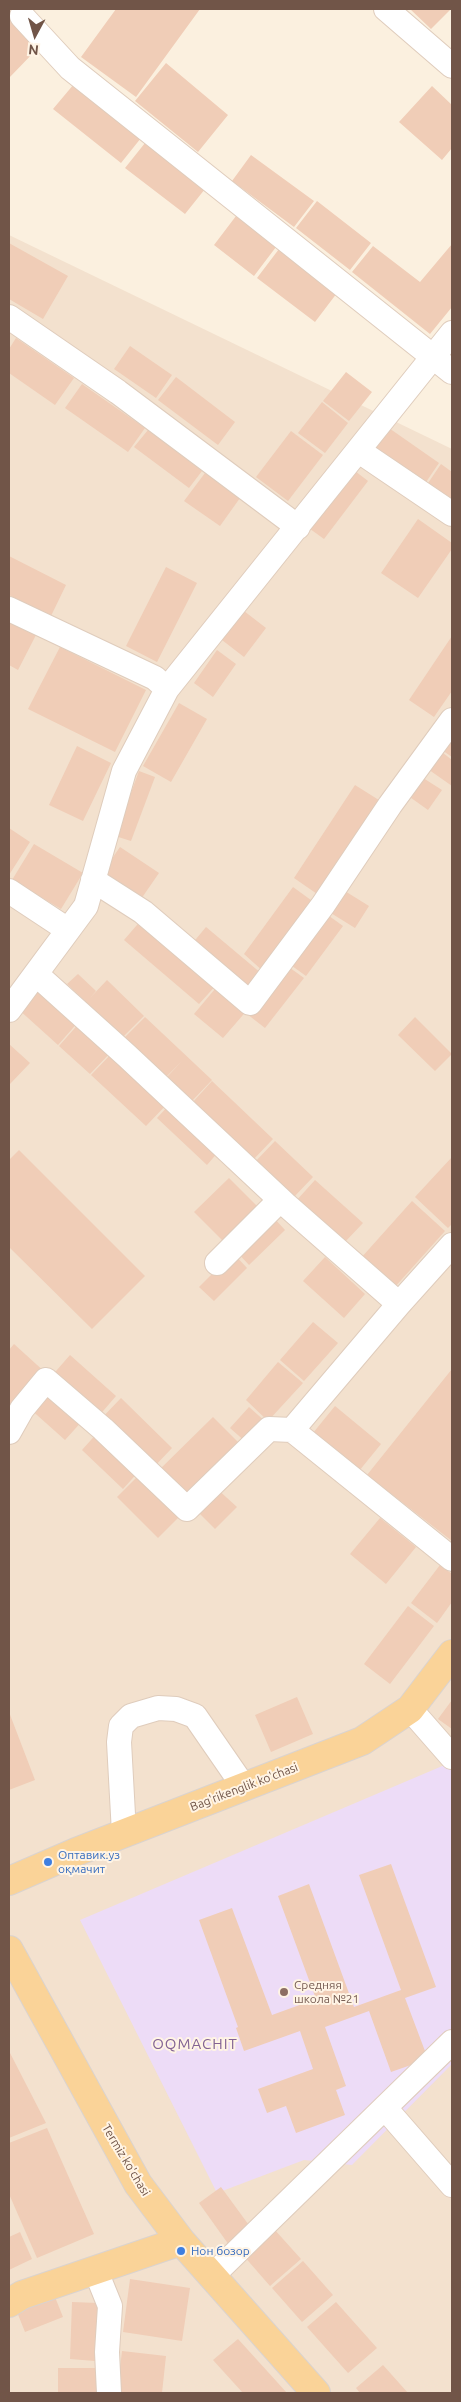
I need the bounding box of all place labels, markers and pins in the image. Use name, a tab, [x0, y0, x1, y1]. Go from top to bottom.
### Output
place label: Оптавик.уз оқмачит	[58, 1848, 120, 1876]
marker: Оптавик.уз оқмачит	[42, 1856, 54, 1868]
place label: Средняя школа №21	[294, 1978, 359, 2006]
marker: Средняя школа №21	[278, 1986, 290, 1998]
place label: Нон бозор	[191, 2244, 250, 2258]
marker: Нон бозор	[175, 2245, 187, 2257]

